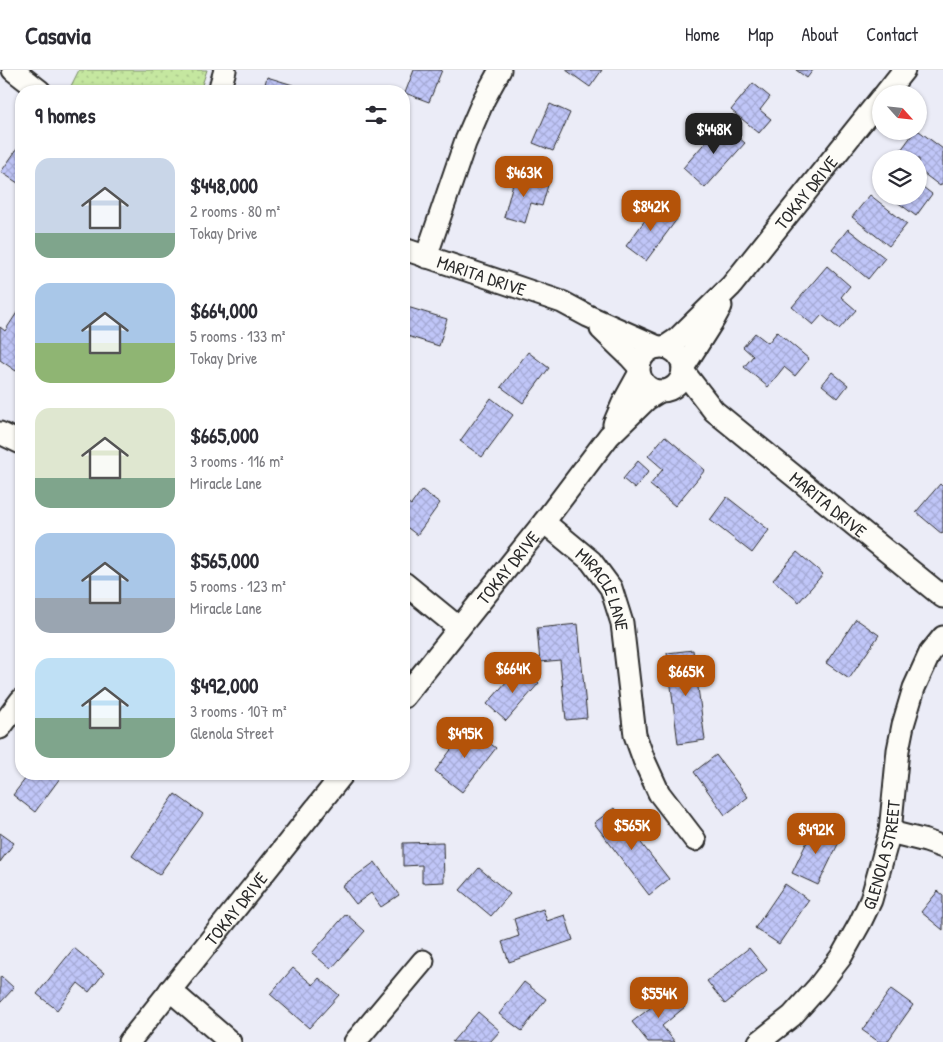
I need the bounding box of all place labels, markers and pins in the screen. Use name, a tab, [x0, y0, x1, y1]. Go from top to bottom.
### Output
pin: $448K	[679, 112, 749, 155]
pin: $463K	[489, 156, 559, 198]
pin: $842K	[616, 190, 686, 232]
pin: $664K	[478, 652, 548, 694]
pin: $665K	[651, 654, 721, 697]
pin: $495K	[430, 716, 500, 759]
pin: $565K	[597, 808, 667, 851]
pin: $492K	[781, 812, 851, 855]
pin: $554K	[624, 976, 694, 1019]

